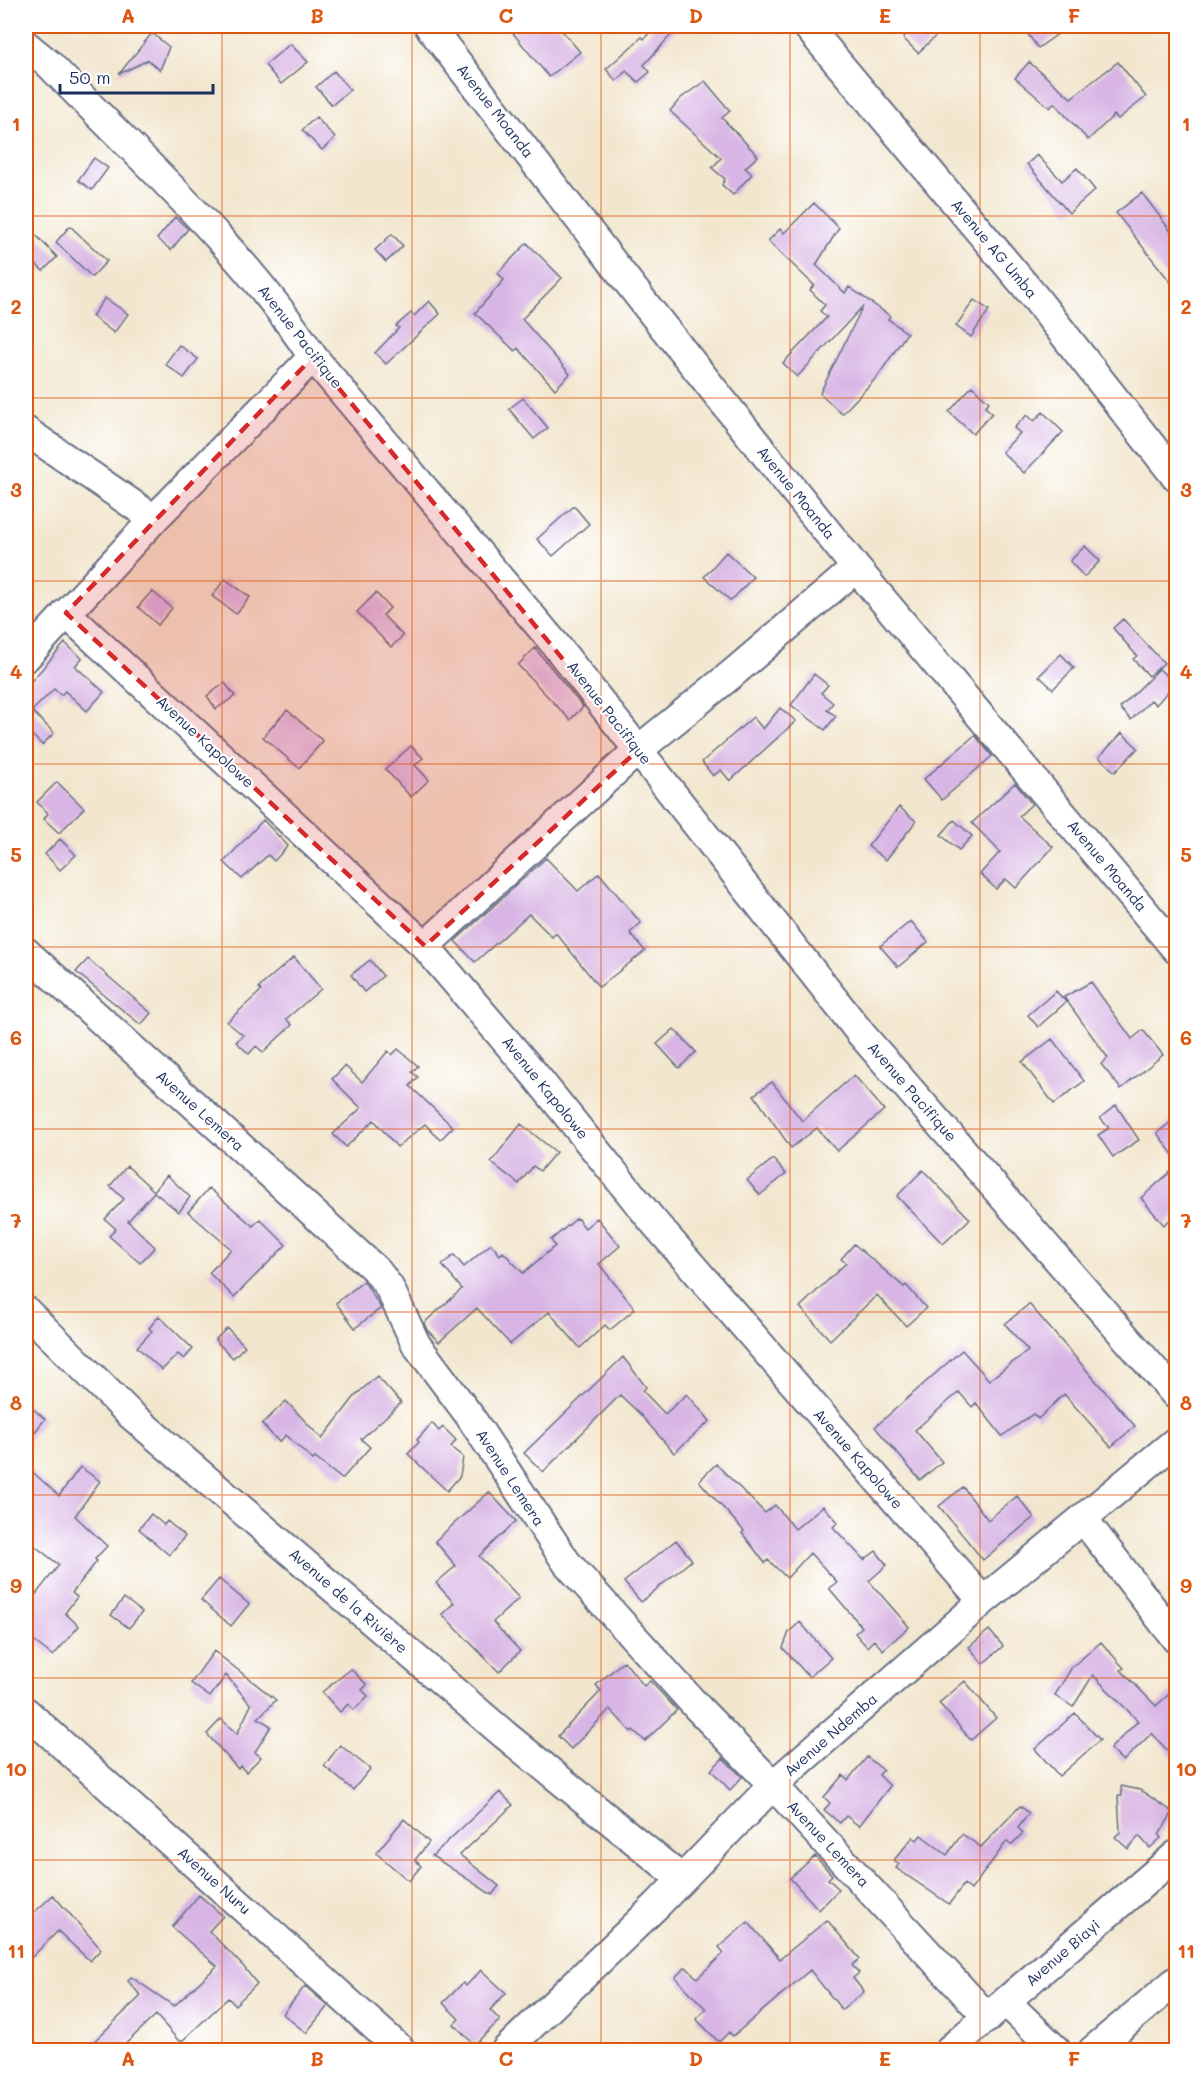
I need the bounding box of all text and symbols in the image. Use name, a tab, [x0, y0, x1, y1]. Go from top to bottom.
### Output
text: A	[121, 2, 135, 28]
text: B	[310, 2, 324, 28]
text: C	[499, 2, 514, 28]
text: D	[689, 2, 703, 28]
text: E	[879, 2, 891, 28]
text: F	[1068, 2, 1081, 28]
scale bar	[60, 57, 213, 95]
street label: Avenue Moanda	[453, 59, 539, 161]
text: 50 m	[69, 65, 111, 89]
text: 1	[12, 110, 20, 136]
text: 1	[1182, 110, 1190, 136]
street label: Avenue AG Umba	[947, 194, 1042, 302]
street label: Avenue Pacifique	[254, 281, 348, 392]
text: 2	[10, 293, 22, 319]
text: 2	[1180, 293, 1192, 319]
street label: Avenue Moanda	[753, 442, 840, 543]
text: 3	[10, 476, 22, 502]
text: 3	[1180, 476, 1192, 502]
street label: Avenue Pacifique	[563, 657, 657, 768]
text: 4	[10, 658, 23, 684]
text: 4	[1180, 658, 1193, 684]
street label: Avenue Kapolowe	[152, 691, 259, 792]
street label: Avenue Moanda	[1063, 815, 1152, 915]
text: 5	[10, 841, 22, 867]
text: 5	[1180, 841, 1192, 867]
text: 6	[10, 1024, 22, 1050]
text: 6	[1180, 1024, 1192, 1050]
street label: Avenue Kapolowe	[498, 1032, 593, 1143]
street label: Avenue Pacifique	[864, 1037, 962, 1146]
street label: Avenue Lemera	[152, 1065, 249, 1155]
text: 7	[10, 1207, 22, 1233]
text: 7	[1180, 1207, 1192, 1233]
text: 8	[10, 1389, 22, 1415]
text: 8	[1180, 1389, 1192, 1415]
street label: Avenue Kapolowe	[810, 1404, 908, 1513]
street label: Avenue Lemera	[472, 1425, 550, 1530]
street label: Avenue de la Rivière	[285, 1543, 412, 1657]
text: 9	[10, 1572, 22, 1598]
text: 9	[1180, 1572, 1192, 1598]
street label: Avenue Ndemba	[779, 1688, 881, 1780]
text: 10	[5, 1755, 27, 1781]
text: 10	[1175, 1755, 1197, 1781]
street label: Avenue Lemera	[783, 1796, 874, 1891]
street label: Avenue Nuru	[174, 1842, 255, 1918]
street label: Avenue Biayi	[1021, 1914, 1104, 1990]
text: 11	[7, 1937, 25, 1963]
text: 11	[1177, 1937, 1195, 1963]
text: A	[121, 2045, 135, 2071]
text: B	[310, 2045, 324, 2071]
text: C	[499, 2045, 514, 2071]
text: D	[689, 2045, 703, 2071]
text: E	[879, 2045, 891, 2071]
text: F	[1068, 2045, 1081, 2071]

